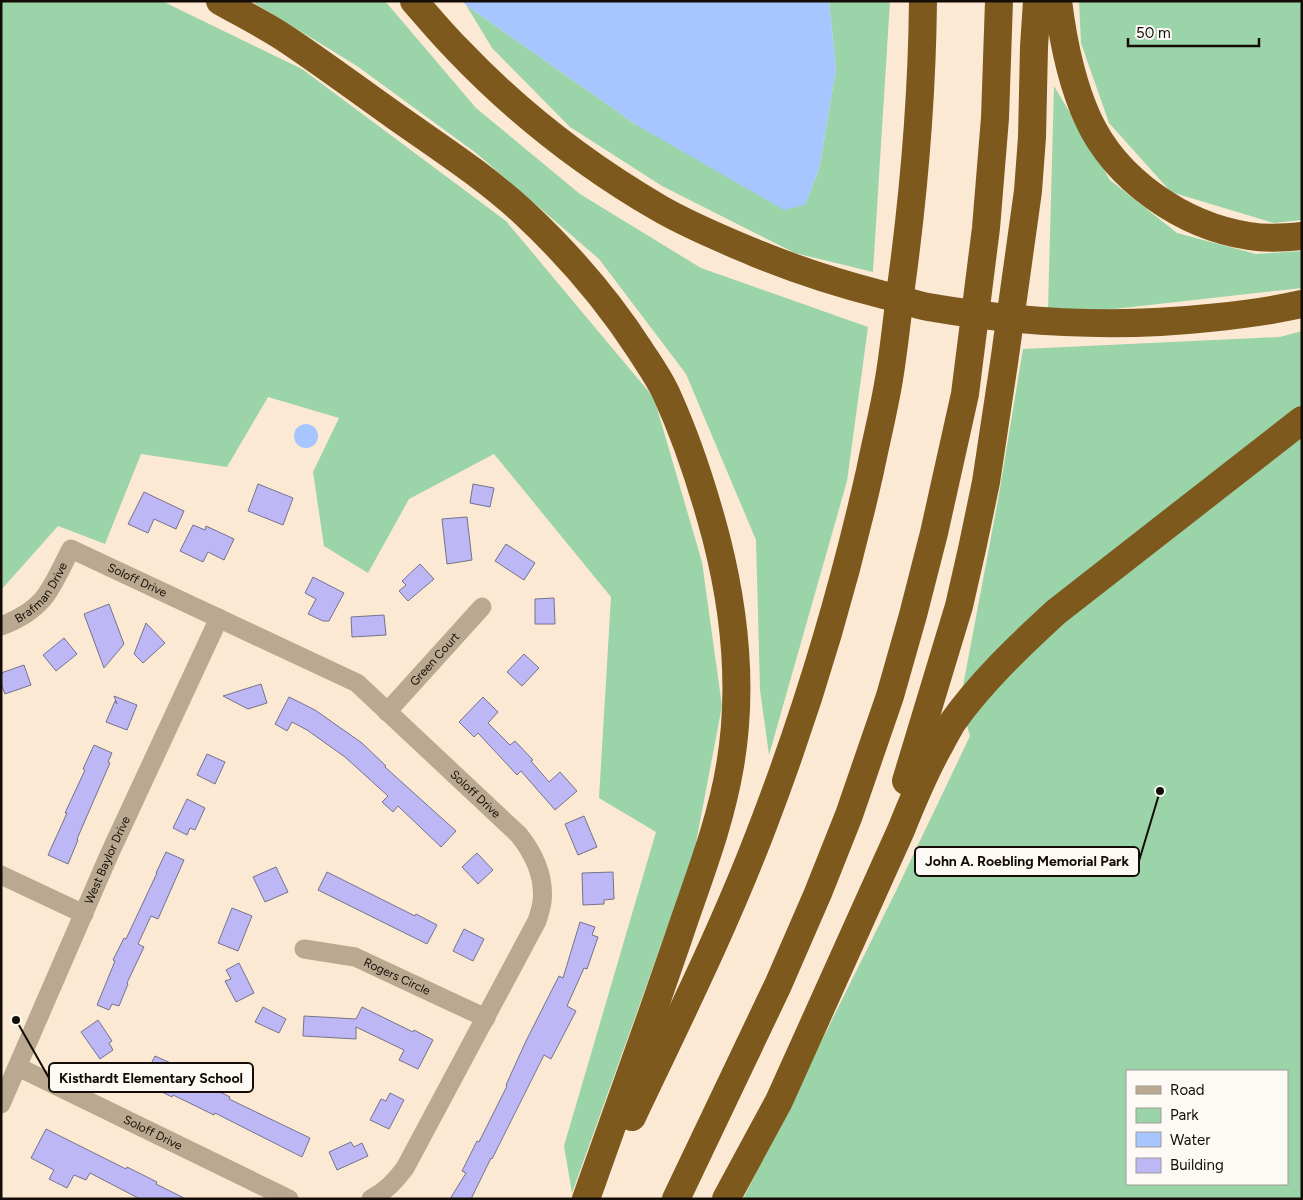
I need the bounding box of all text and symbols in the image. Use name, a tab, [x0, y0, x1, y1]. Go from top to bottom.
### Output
scale bar	[1128, 15, 1259, 47]
text: 50 m	[1136, 24, 1171, 42]
street label: Brafman Drive	[12, 560, 70, 626]
street label: Soloff Drive	[106, 560, 169, 600]
street label: Green Court	[407, 630, 463, 689]
street label: Soloff Drive	[447, 767, 504, 821]
street label: West Baylor Drive	[82, 814, 133, 906]
callout: John A. Roebling Memorial Park	[915, 847, 1139, 876]
text: John A. Roebling Memorial Park	[925, 853, 1129, 870]
street label: Rogers Circle	[361, 955, 433, 998]
callout: Kisthardt Elementary School	[49, 1063, 253, 1092]
text: Kisthardt Elementary School	[59, 1070, 243, 1087]
legend	[1126, 1070, 1288, 1185]
text: Road	[1170, 1081, 1205, 1099]
text: Park	[1170, 1106, 1199, 1124]
street label: Soloff Drive	[121, 1112, 185, 1153]
text: Water	[1170, 1131, 1210, 1149]
text: Building	[1170, 1156, 1224, 1174]

